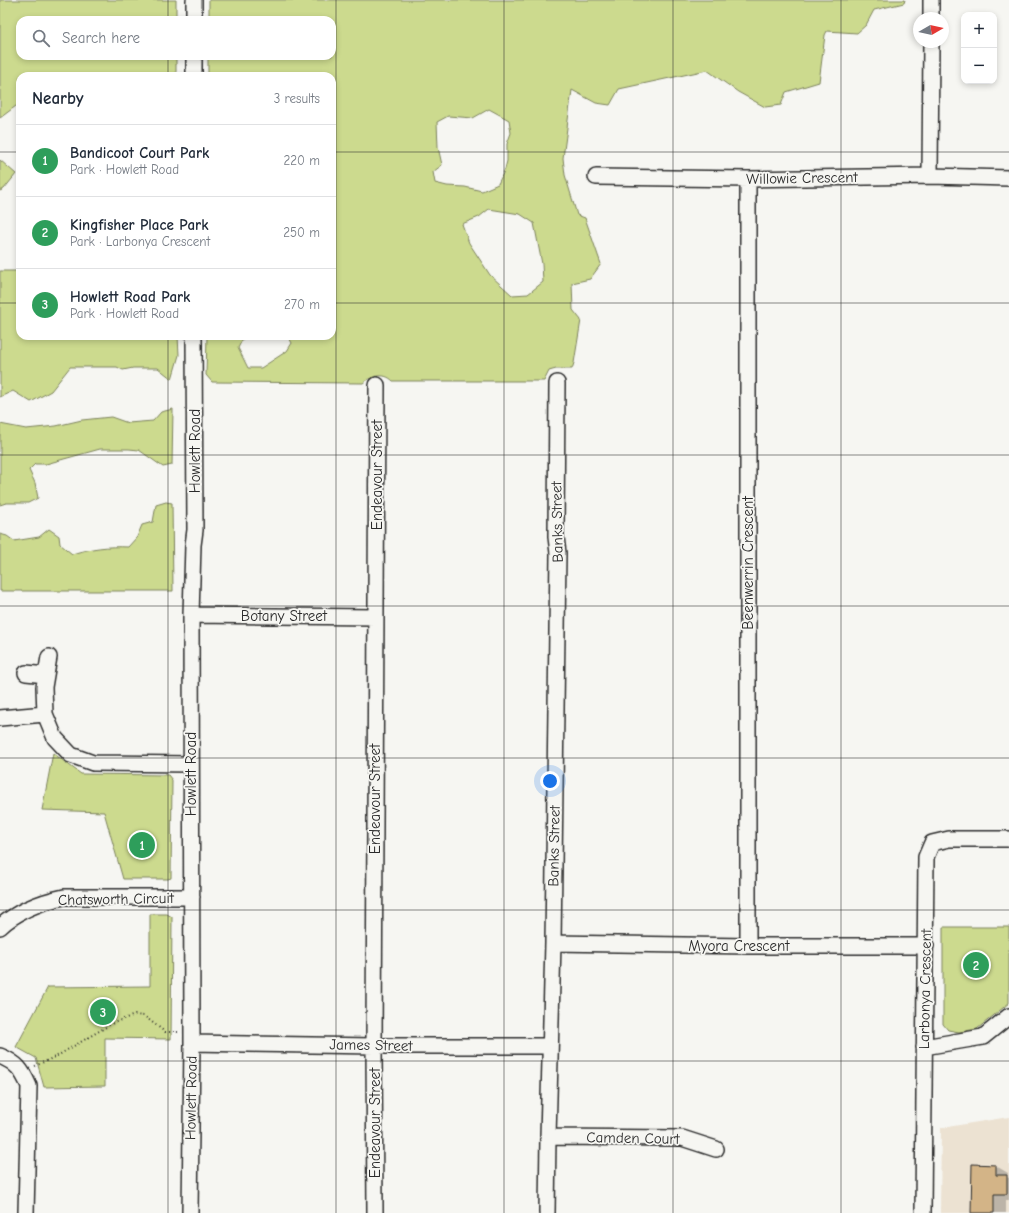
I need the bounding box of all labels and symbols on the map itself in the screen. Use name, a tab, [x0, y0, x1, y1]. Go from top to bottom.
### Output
north arrow	[913, 12, 949, 48]
street label: Willowie Crescent	[746, 168, 859, 188]
street label: Howlett Road	[186, 409, 204, 493]
street label: Endeavour Street	[368, 419, 386, 530]
street label: Banks Street	[547, 480, 567, 563]
street label: Beenwerrin Crescent	[739, 496, 757, 630]
street label: Botany Street	[241, 607, 328, 625]
street label: Howlett Road	[182, 732, 200, 816]
street label: Endeavour Street	[366, 743, 384, 854]
your location	[540, 771, 560, 791]
street label: Banks Street	[544, 804, 564, 887]
pin: 1	[129, 830, 155, 860]
street label: Chatsworth Circuit	[58, 889, 175, 909]
street label: Larbonya Crescent	[915, 928, 935, 1049]
street label: Myora Crescent	[688, 937, 790, 955]
pin: 2	[963, 950, 989, 980]
pin: 3	[90, 997, 116, 1027]
street label: James Street	[329, 1035, 414, 1055]
street label: Howlett Road	[181, 1056, 201, 1140]
street label: Endeavour Street	[366, 1067, 384, 1178]
street label: Camden Court	[586, 1128, 680, 1148]

